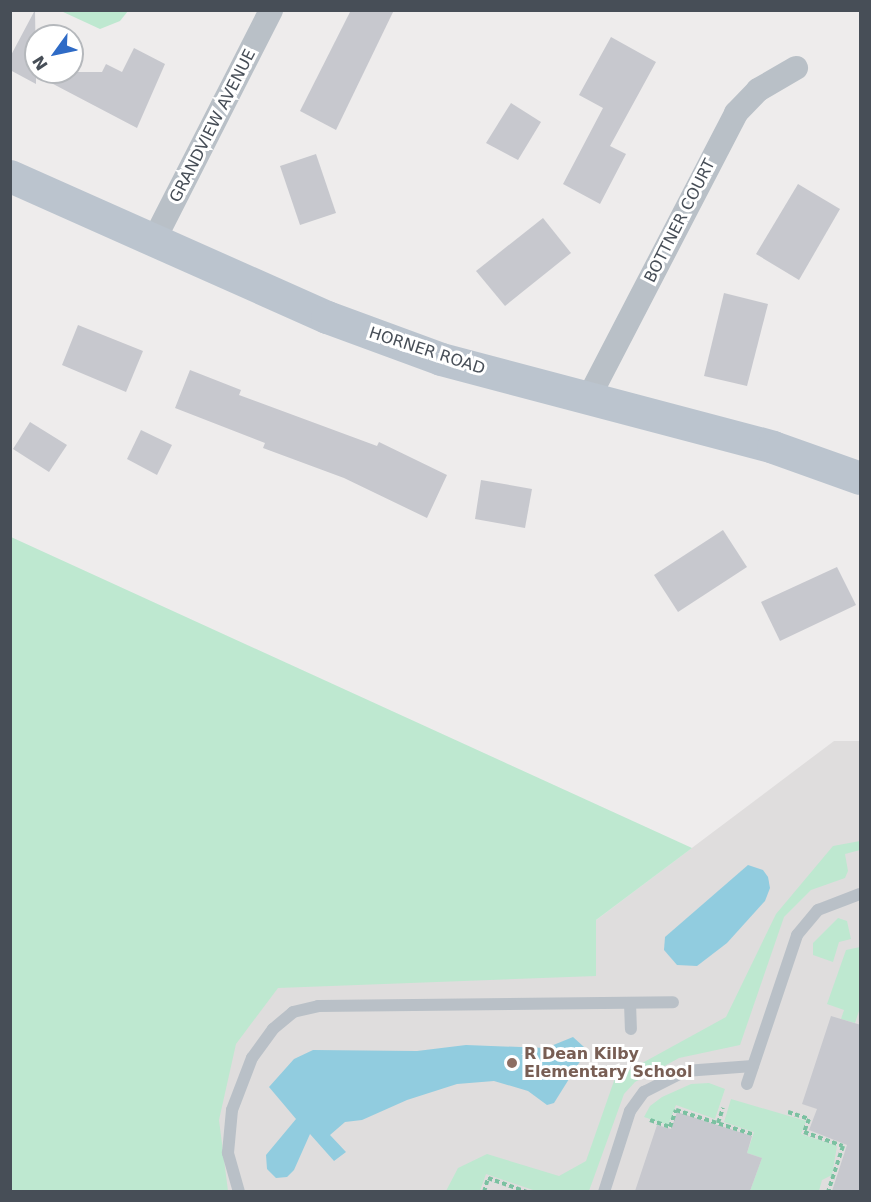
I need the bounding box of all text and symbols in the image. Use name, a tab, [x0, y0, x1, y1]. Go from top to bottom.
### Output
north arrow	[24, 24, 84, 84]
street label: GRANDVIEW AVENUE	[166, 46, 260, 206]
text: N	[29, 52, 52, 74]
street label: BOTTNER COURT	[641, 156, 719, 286]
street label: HORNER ROAD	[367, 323, 487, 379]
place label: R Dean Kilby Elementary School	[524, 1044, 692, 1082]
marker: R Dean Kilby Elementary School	[505, 1056, 519, 1070]

